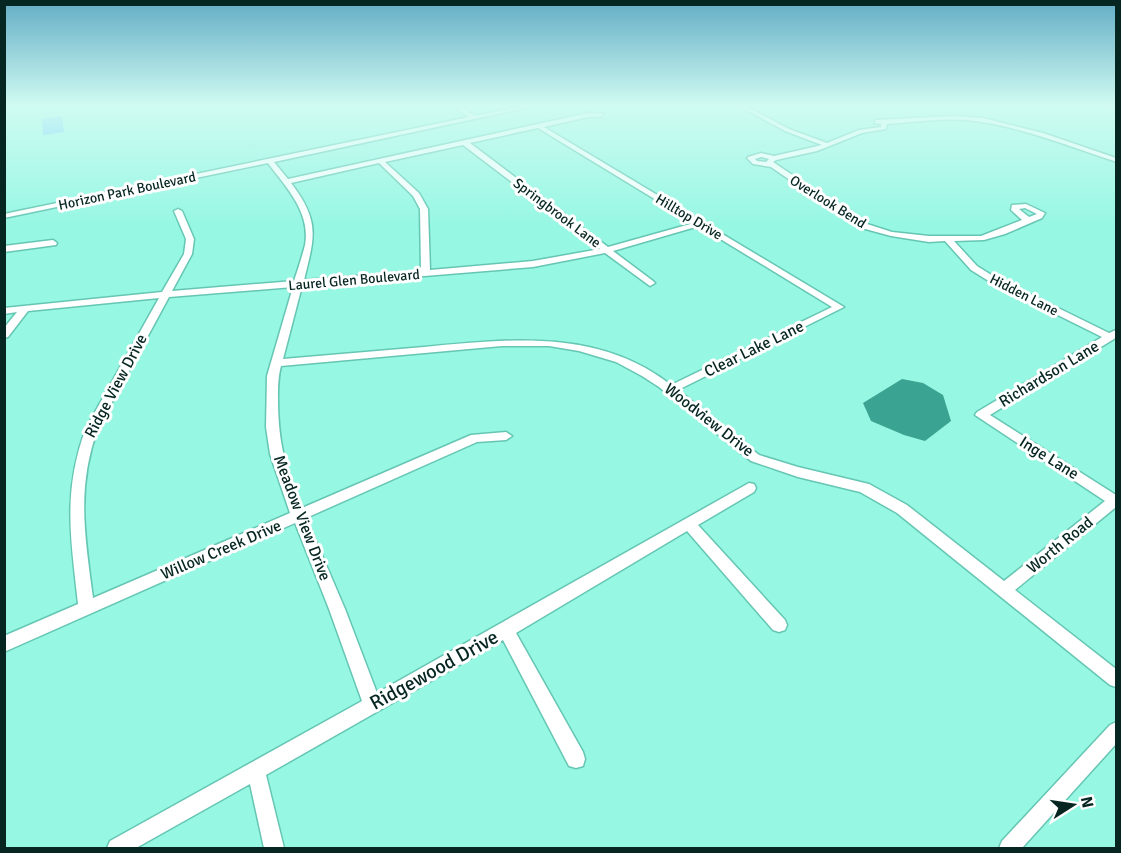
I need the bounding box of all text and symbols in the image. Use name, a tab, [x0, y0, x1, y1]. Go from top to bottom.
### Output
street label: Horizon Park Boulevard	[57, 168, 197, 214]
street label: Overlook Bend	[787, 172, 869, 232]
street label: Springbrook Lane	[510, 175, 604, 251]
street label: Hilltop Drive	[652, 190, 726, 244]
street label: Laurel Glen Boulevard	[288, 266, 420, 294]
street label: Hidden Lane	[987, 270, 1061, 320]
street label: Clear Lake Lane	[701, 316, 807, 382]
street label: Ridge View Drive	[80, 331, 152, 441]
street label: Richardson Lane	[995, 336, 1103, 412]
street label: Woodview Drive	[660, 379, 758, 461]
street label: Inge Lane	[1016, 432, 1082, 484]
street label: Meadow View Drive	[269, 452, 335, 584]
street label: Worth Road	[1023, 512, 1097, 578]
street label: Willow Creek Drive	[158, 516, 284, 584]
street label: Ridgewood Drive	[365, 624, 503, 716]
north arrow	[1043, 775, 1103, 835]
text: N	[1076, 795, 1098, 810]

